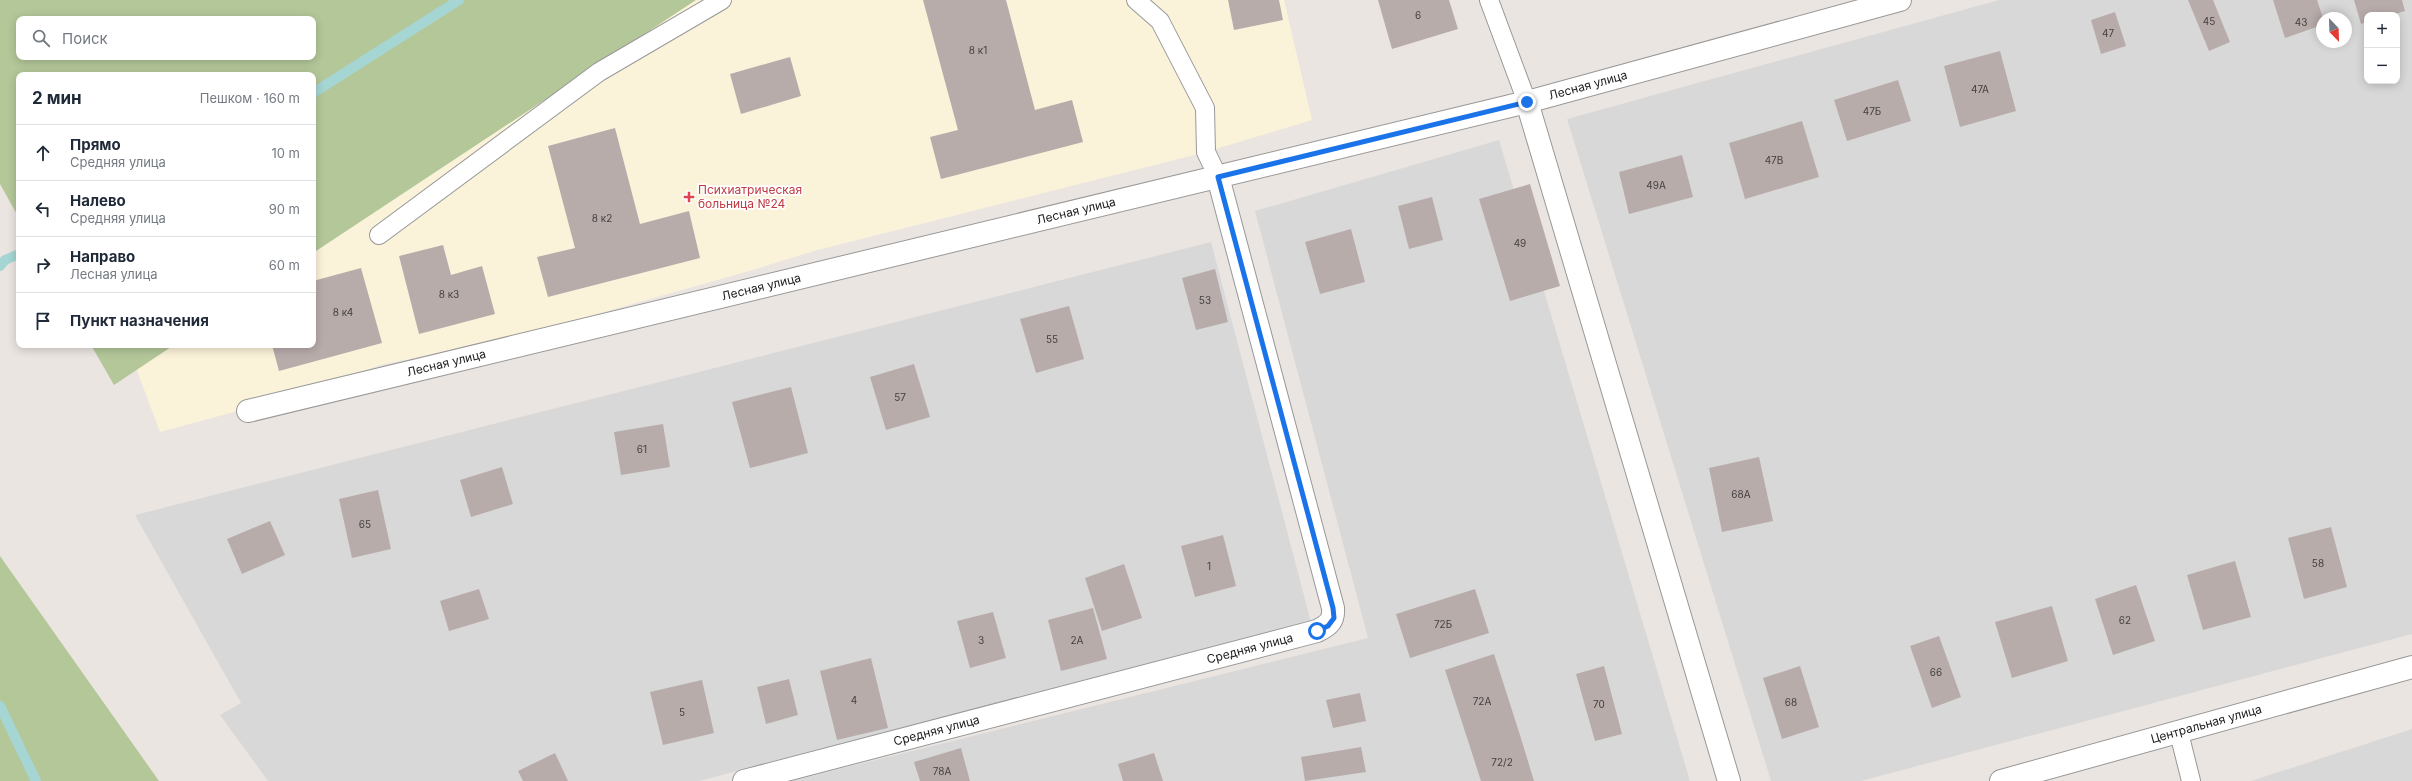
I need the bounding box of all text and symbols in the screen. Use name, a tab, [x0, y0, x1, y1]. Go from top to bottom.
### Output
house number: 6	[1415, 9, 1421, 21]
north arrow	[2316, 12, 2352, 48]
map controls	[2364, 12, 2400, 84]
button: +	[2364, 12, 2400, 48]
house number: 45	[2203, 15, 2215, 27]
search box	[16, 16, 316, 60]
house number: 43	[2295, 16, 2307, 28]
icon: search	[30, 27, 52, 49]
house number: 47	[2102, 27, 2114, 39]
text: Поиск	[62, 29, 108, 48]
house number: 8 к1	[969, 44, 987, 56]
button: −	[2364, 48, 2400, 84]
street label: Лесная улица	[1547, 67, 1629, 103]
house number: 47А	[1971, 83, 1989, 95]
text: 2 мин	[32, 88, 82, 108]
text: Пешком · 160 m	[200, 90, 300, 106]
route end	[1518, 93, 1536, 111]
house number: 47Б	[1863, 105, 1881, 117]
text: Прямо	[70, 135, 121, 154]
icon: ahead	[32, 142, 54, 164]
text: 10 m	[271, 145, 300, 161]
text: Средняя улица	[70, 154, 166, 170]
house number: 47В	[1765, 154, 1783, 166]
house number: 49А	[1646, 179, 1666, 191]
place label: Психиатрическая больница №24	[698, 182, 802, 211]
text: Налево	[70, 191, 126, 210]
marker: Психиатрическая больница №24	[683, 191, 695, 203]
street label: Лесная улица	[1035, 194, 1117, 227]
icon: left	[32, 198, 54, 220]
text: 90 m	[269, 201, 300, 217]
text: Средняя улица	[70, 210, 166, 226]
house number: 8 к2	[592, 212, 612, 224]
house number: 49	[1514, 237, 1526, 249]
text: Направо	[70, 247, 135, 266]
icon: right	[32, 254, 54, 276]
text: 60 m	[269, 257, 300, 273]
text: Лесная улица	[70, 266, 158, 282]
street label: Лесная улица	[720, 270, 802, 303]
house number: 8 к3	[439, 288, 459, 300]
house number: 53	[1199, 294, 1211, 306]
house number: 8 к4	[333, 306, 353, 318]
icon: arrive	[32, 310, 54, 332]
text: Пункт назначения	[70, 311, 209, 330]
house number: 55	[1046, 333, 1058, 345]
street label: Лесная улица	[405, 346, 487, 379]
house number: 57	[894, 391, 906, 403]
house number: 61	[637, 443, 647, 455]
house number: 68А	[1731, 488, 1751, 500]
house number: 65	[359, 518, 371, 530]
house number: 58	[2312, 557, 2324, 569]
house number: 1	[1207, 560, 1211, 572]
house number: 62	[2119, 614, 2131, 626]
house number: 72Б	[1434, 618, 1452, 630]
route start	[1308, 622, 1326, 640]
street label: Средняя улица	[1205, 630, 1295, 667]
house number: 3	[978, 634, 984, 646]
house number: 2А	[1071, 634, 1084, 646]
house number: 66	[1930, 666, 1942, 678]
house number: 4	[851, 694, 857, 706]
house number: 72А	[1473, 695, 1491, 707]
house number: 68	[1785, 696, 1797, 708]
house number: 70	[1593, 698, 1605, 710]
street label: Центральная улица	[2149, 701, 2263, 746]
house number: 5	[679, 706, 685, 718]
street label: Средняя улица	[892, 712, 981, 749]
house number: 72/2	[1491, 756, 1513, 768]
house number: 78А	[933, 765, 951, 777]

